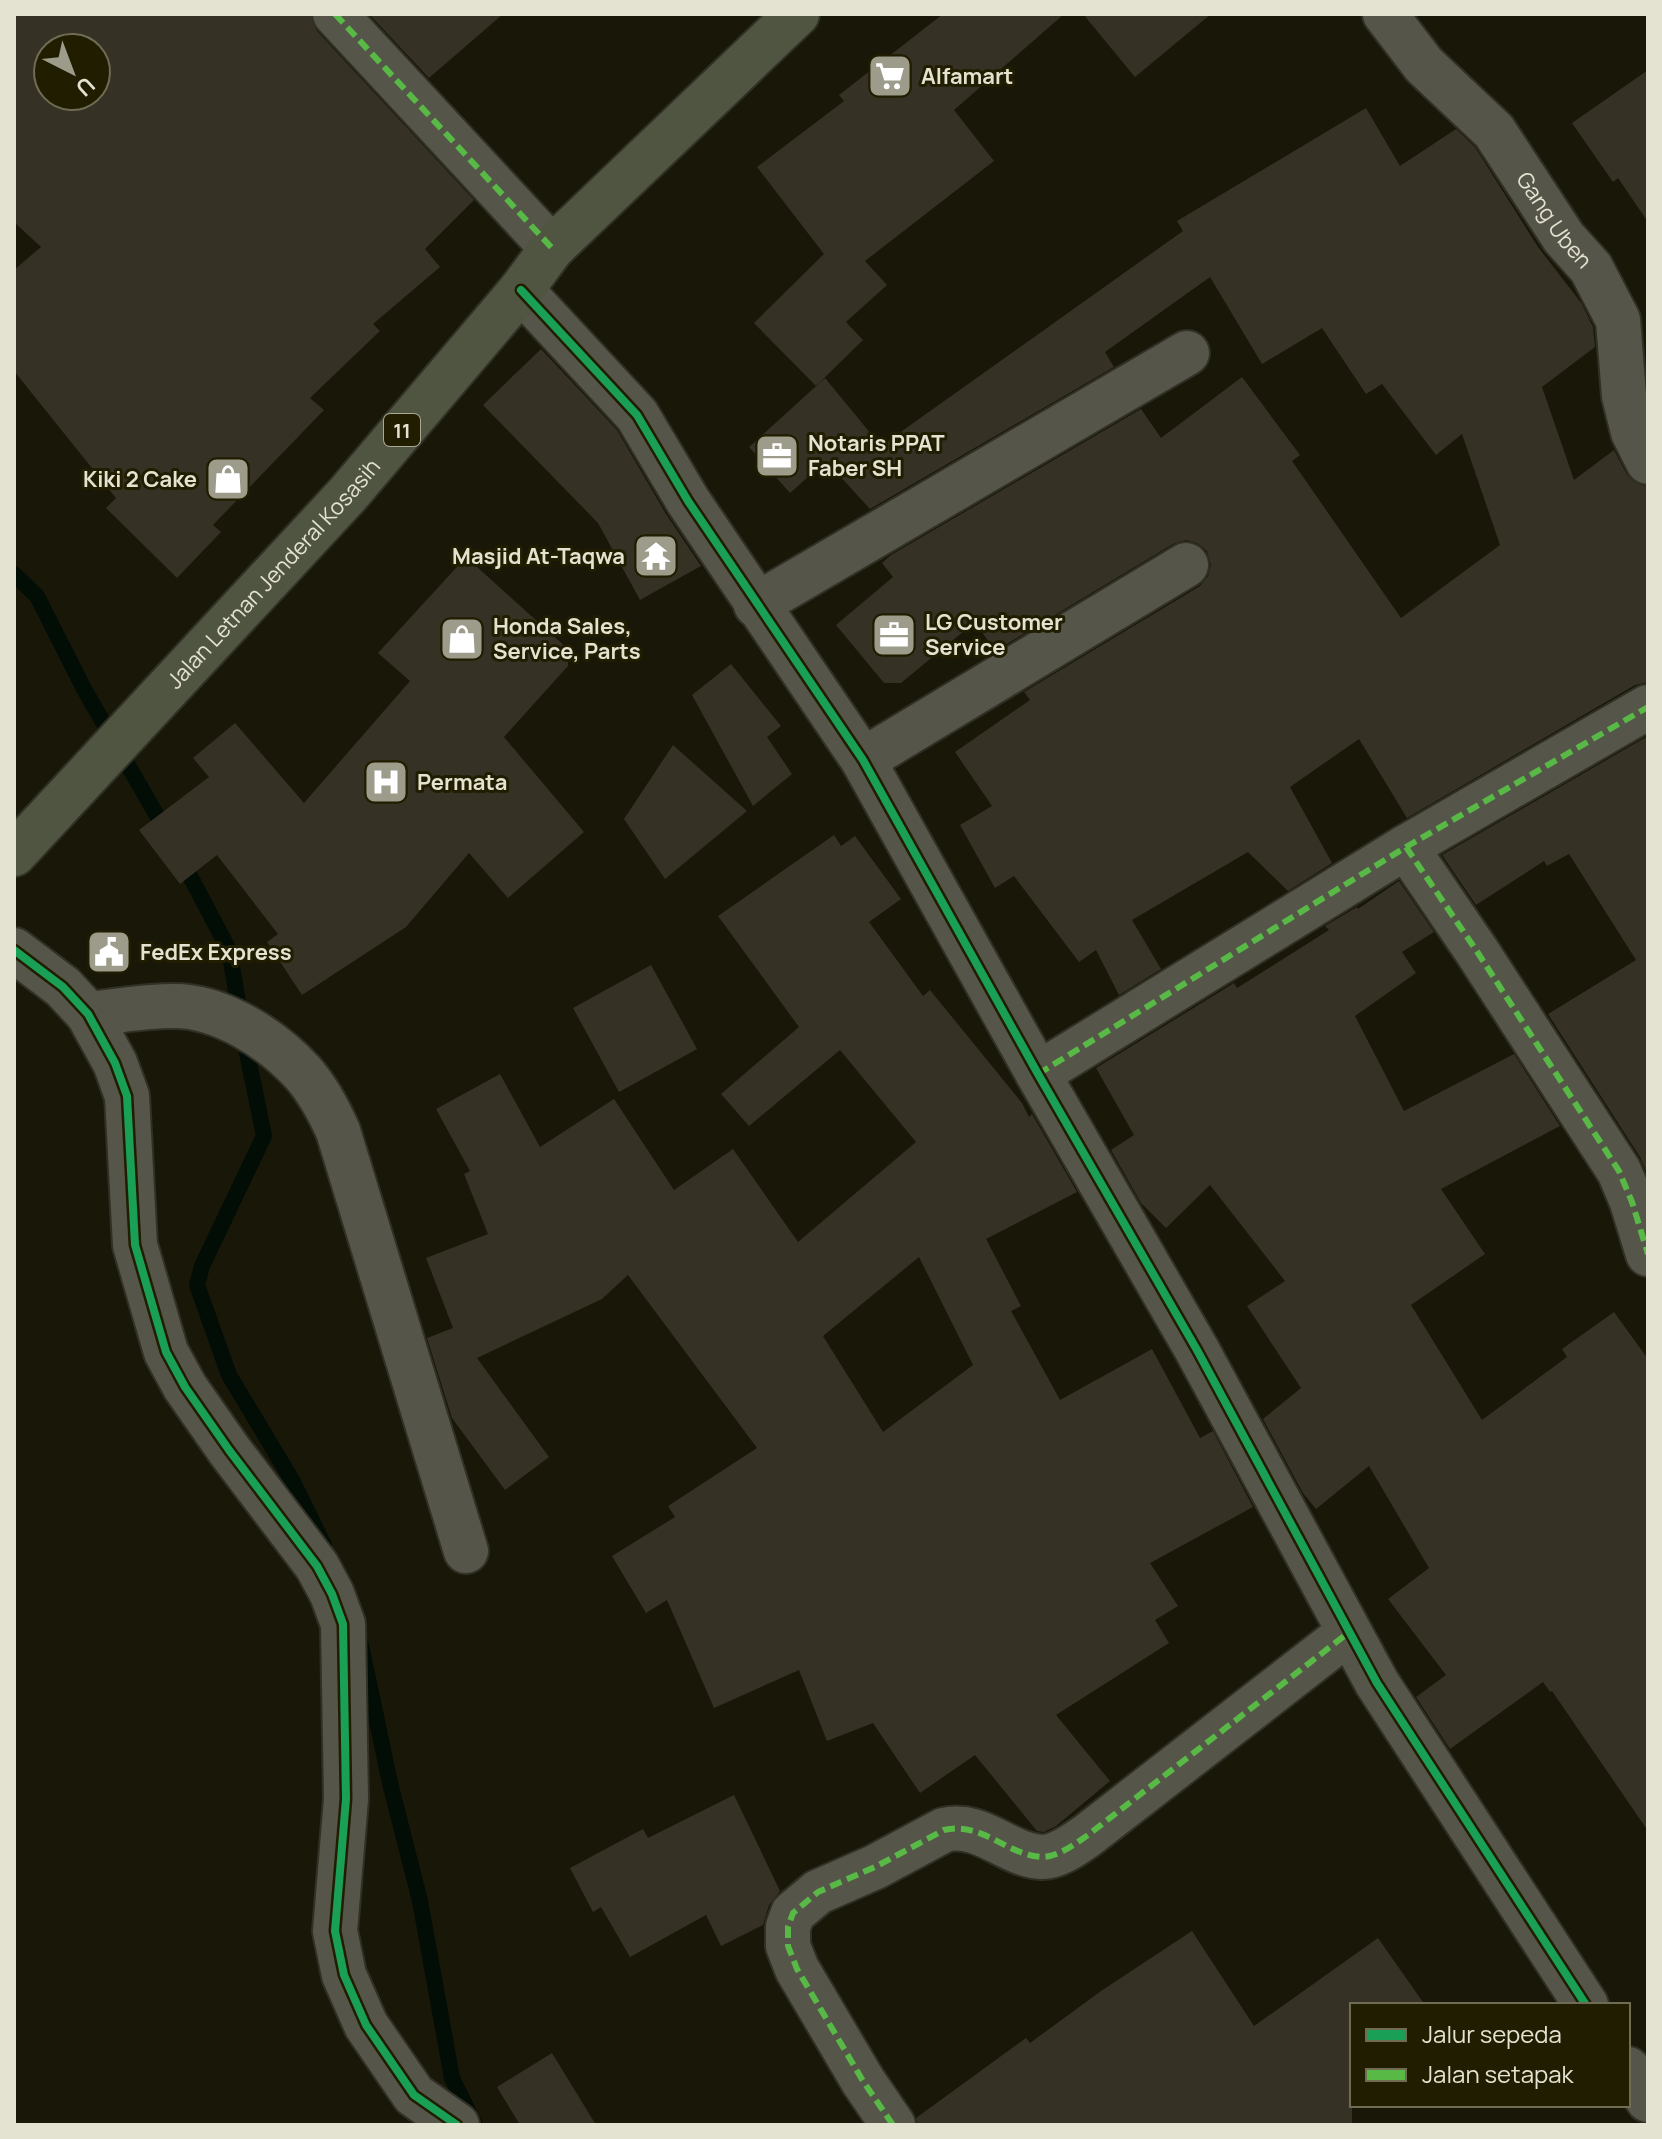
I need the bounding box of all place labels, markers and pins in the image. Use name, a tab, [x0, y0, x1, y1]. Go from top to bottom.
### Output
supermarket icon: Alfamart	[866, 52, 914, 100]
place label: Alfamart	[921, 61, 1013, 91]
place label: Notaris PPAT Faber SH	[808, 428, 945, 483]
office icon: Notaris PPAT Faber SH	[753, 432, 801, 480]
shop icon: Kiki 2 Cake	[204, 455, 252, 503]
place label: Kiki 2 Cake	[83, 464, 197, 494]
temple icon: Masjid At-Taqwa	[632, 532, 680, 580]
place label: Masjid At-Taqwa	[452, 541, 625, 571]
place label: LG Customer Service	[925, 607, 1063, 662]
place label: Honda Sales, Service, Parts	[493, 611, 641, 666]
office icon: LG Customer Service	[870, 611, 918, 659]
shop icon: Honda Sales, Service, Parts	[438, 615, 486, 663]
hospital icon: Permata	[362, 758, 410, 806]
place label: Permata	[417, 767, 508, 797]
public building icon: FedEx Express	[85, 928, 133, 976]
place label: FedEx Express	[140, 937, 292, 967]

